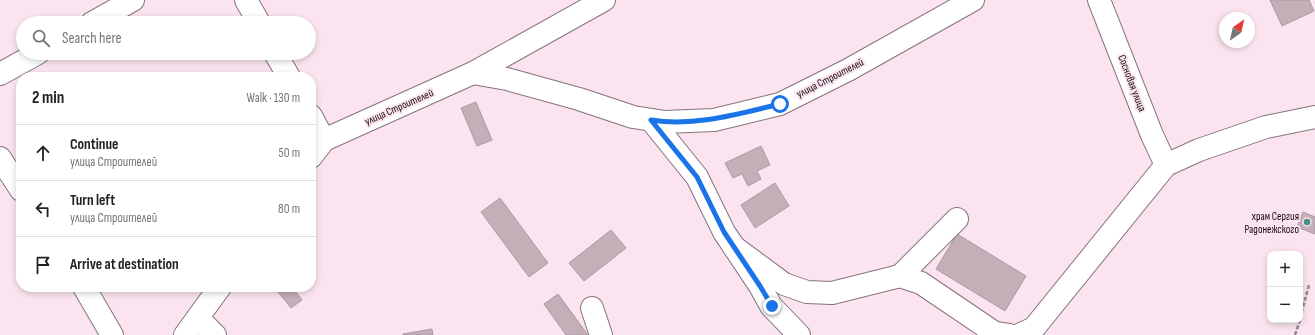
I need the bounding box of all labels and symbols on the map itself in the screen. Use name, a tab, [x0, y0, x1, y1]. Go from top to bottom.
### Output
north arrow	[1219, 12, 1255, 48]
street label: Сосновая улица	[1115, 53, 1149, 113]
street label: улица Строителей	[794, 55, 866, 101]
street label: улица Строителей	[363, 86, 436, 128]
route start	[771, 95, 789, 113]
place label: храм Сергия Радонежского	[1245, 210, 1299, 236]
marker: храм Сергия Радонежского	[1302, 217, 1312, 227]
route end	[763, 297, 781, 315]

